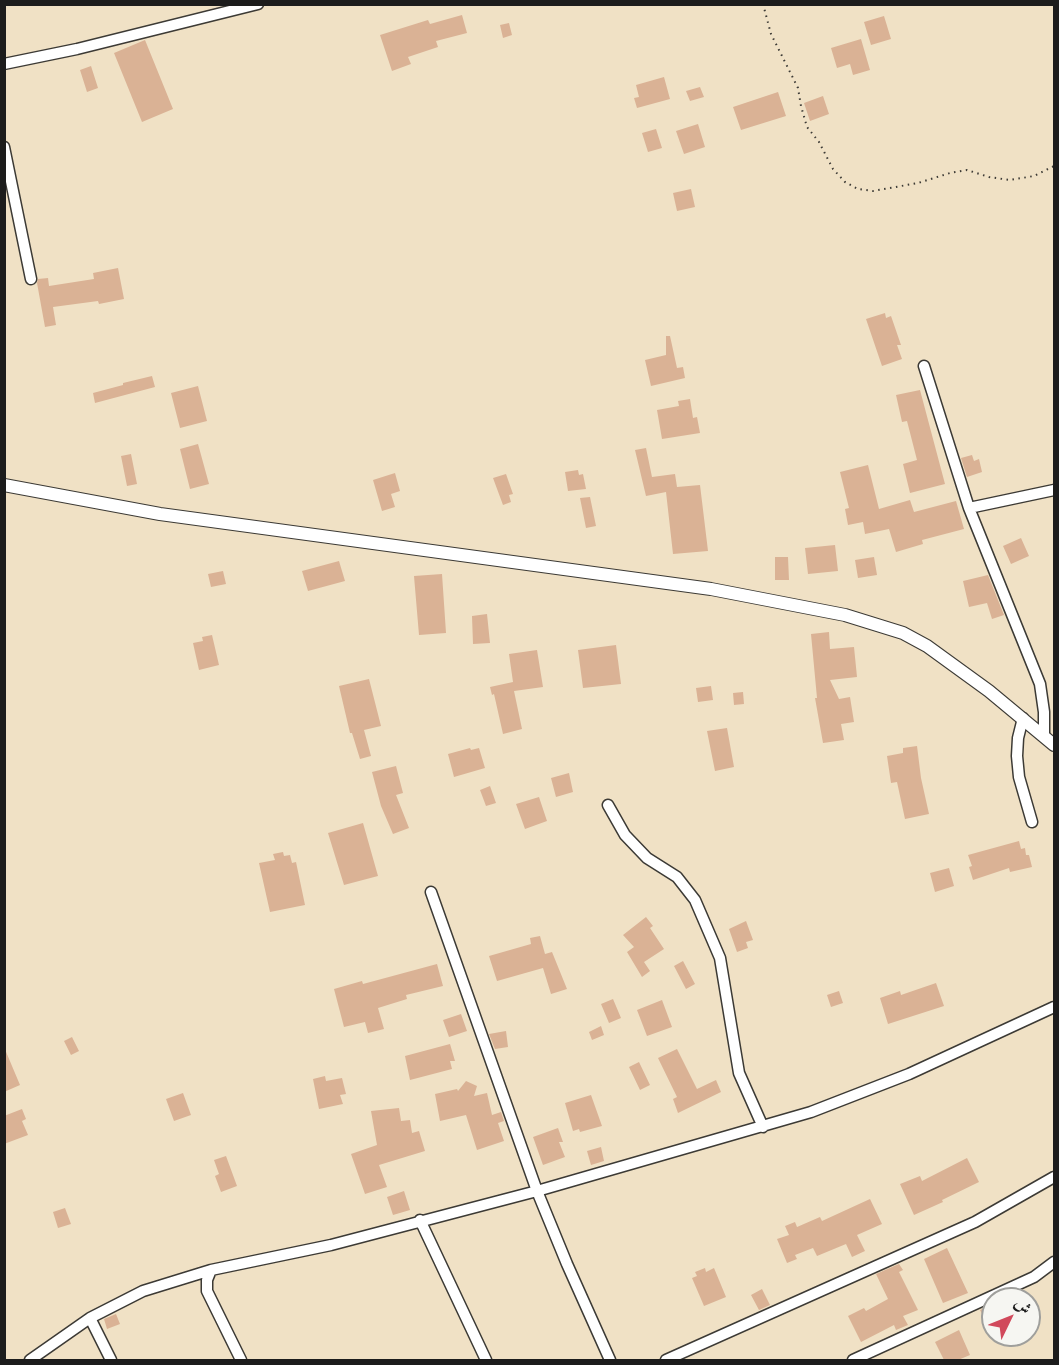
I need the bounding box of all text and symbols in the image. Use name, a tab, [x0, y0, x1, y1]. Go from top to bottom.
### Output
north arrow	[981, 1287, 1041, 1347]
text: ش	[1011, 1293, 1035, 1318]

